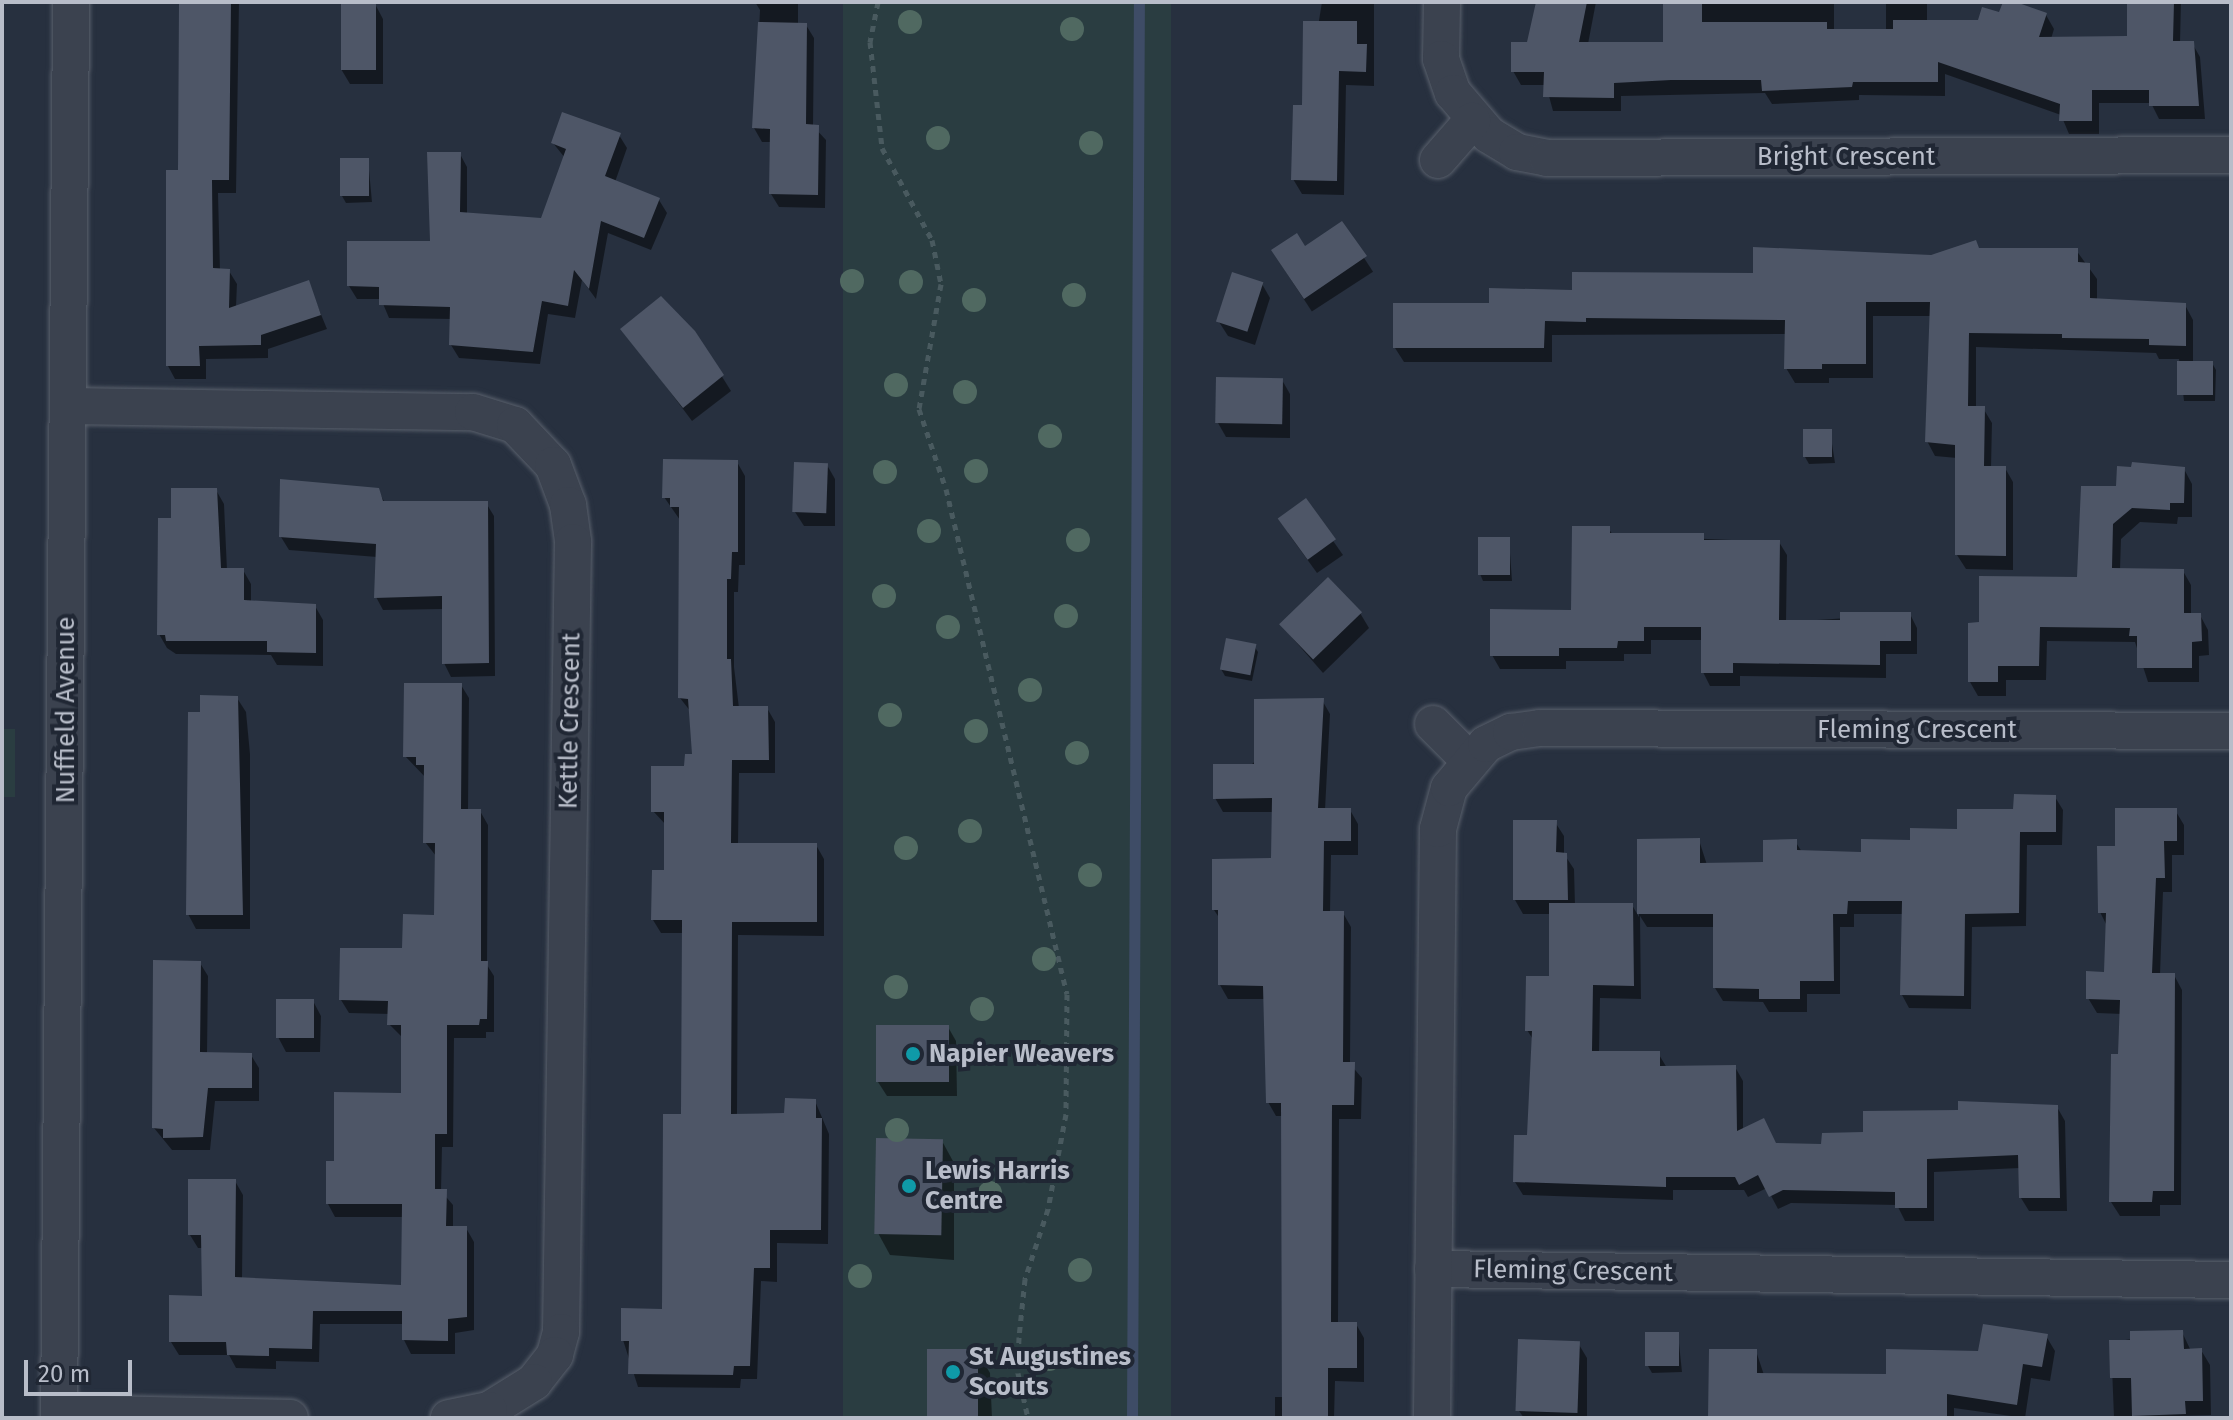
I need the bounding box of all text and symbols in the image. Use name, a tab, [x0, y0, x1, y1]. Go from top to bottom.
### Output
street label: Bright Crescent	[1757, 141, 1935, 173]
street label: Nuffield Avenue	[50, 617, 82, 803]
street label: Kettle Crescent	[553, 632, 587, 810]
street label: Fleming Crescent	[1817, 714, 2017, 746]
place label: Napier Weavers	[929, 1038, 1114, 1070]
marker: Napier Weavers	[904, 1045, 922, 1063]
place label: Lewis Harris Centre	[925, 1155, 1070, 1216]
marker: Lewis Harris Centre	[900, 1177, 918, 1195]
street label: Fleming Crescent	[1473, 1254, 1673, 1288]
place label: St Augustines Scouts	[969, 1341, 1131, 1402]
scale bar	[28, 1344, 136, 1394]
text: 20 m	[38, 1360, 90, 1388]
marker: St Augustines Scouts	[944, 1363, 962, 1381]

